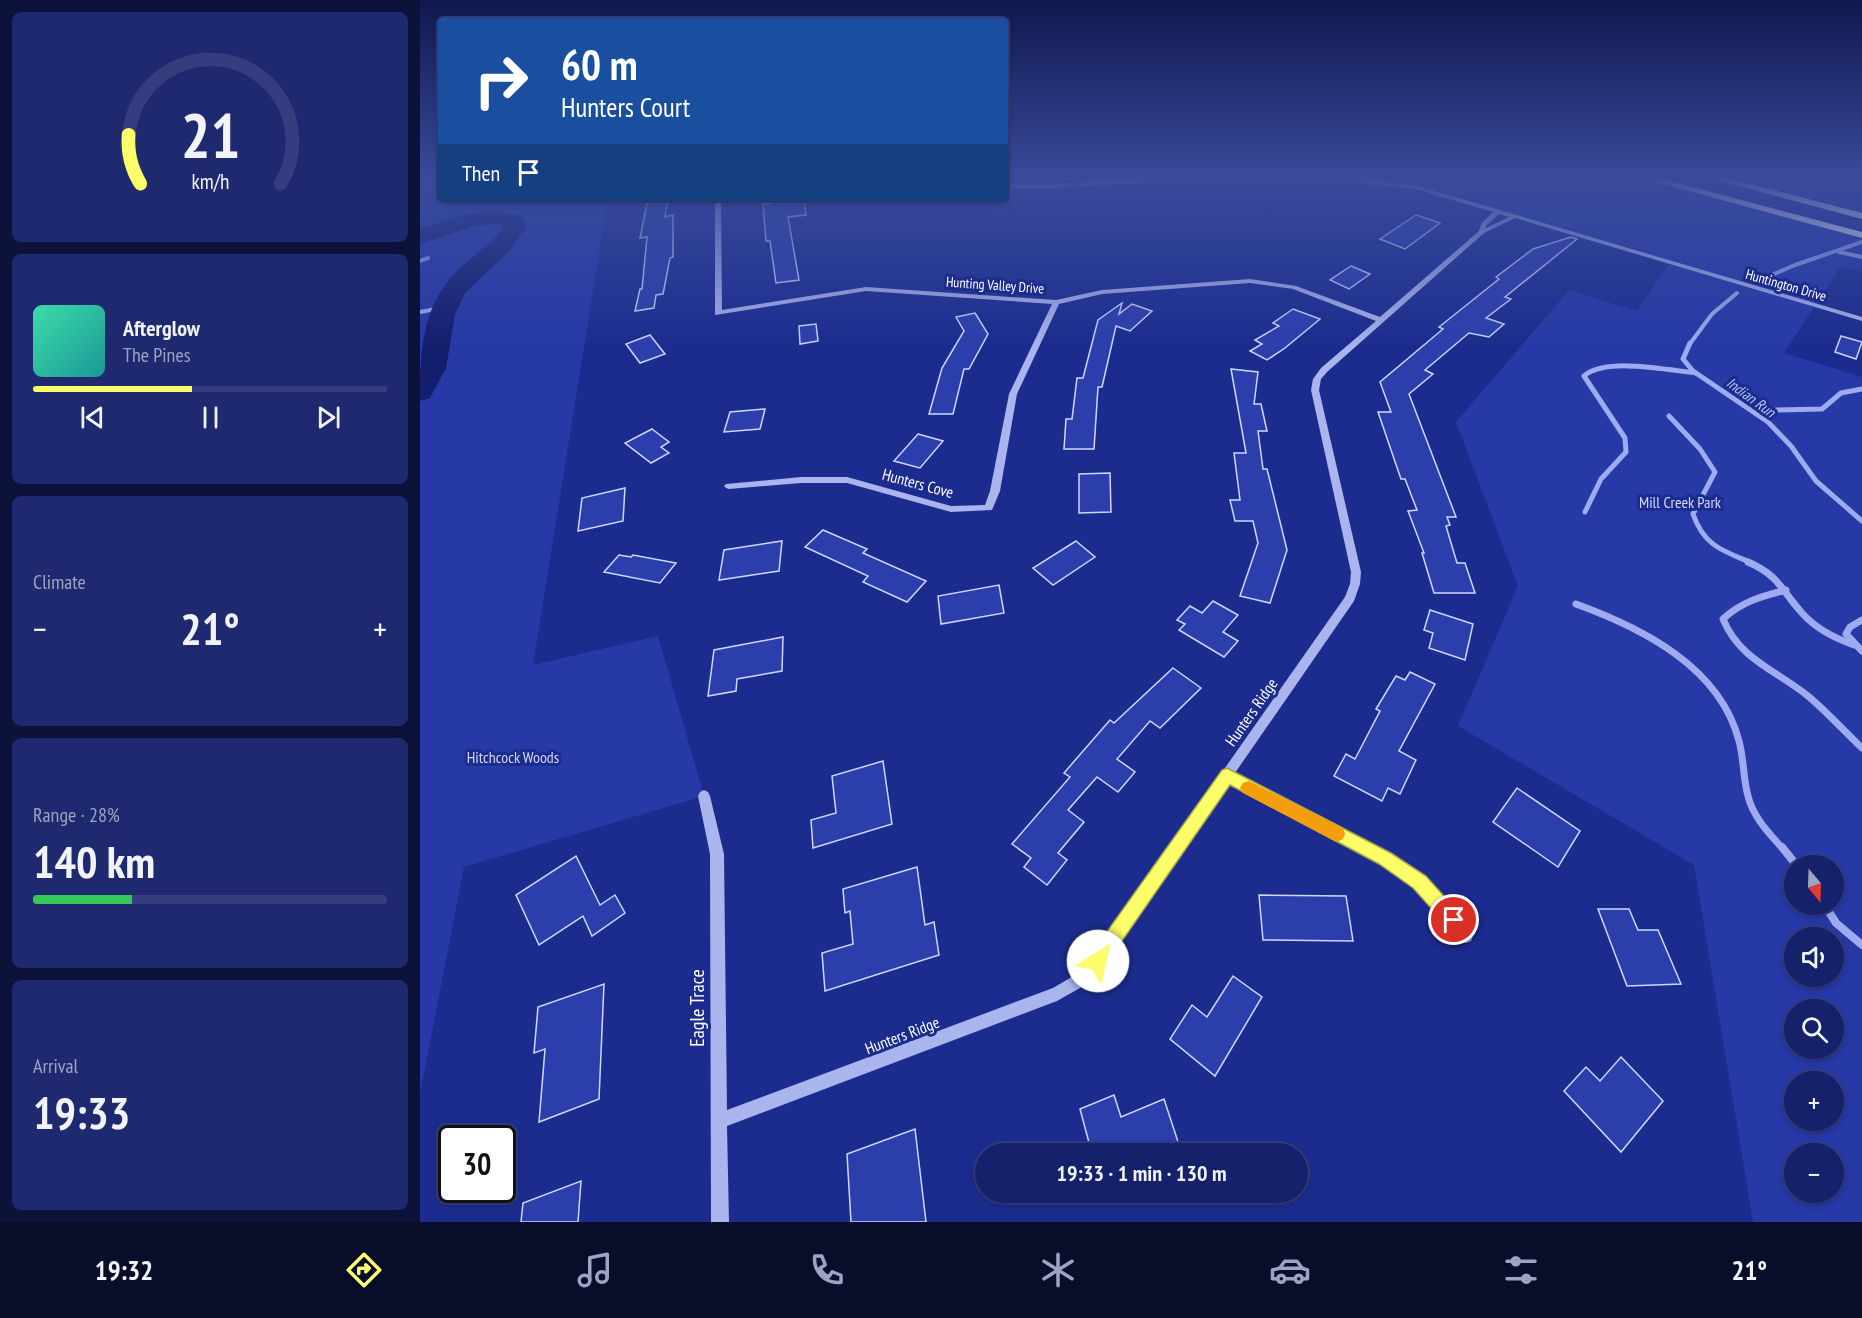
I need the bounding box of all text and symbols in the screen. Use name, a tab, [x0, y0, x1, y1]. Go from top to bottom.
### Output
text: 60 m	[561, 37, 638, 92]
icon: right	[462, 42, 540, 120]
text: Hunters Court	[561, 90, 690, 124]
text: 21	[180, 94, 240, 175]
icon: arrive	[512, 156, 545, 189]
text: Then	[462, 159, 500, 187]
text: km/h	[191, 167, 229, 195]
street label: Huntington Drive	[1744, 265, 1829, 305]
street label: Hunting Valley Drive	[945, 273, 1045, 297]
text: Afterglow	[123, 314, 200, 342]
text: The Pines	[123, 342, 190, 368]
water label: Indian Run	[1723, 373, 1780, 422]
icon: previous	[76, 401, 109, 434]
icon: pause	[194, 401, 227, 434]
icon: next	[312, 401, 345, 434]
street label: Hunters Cove	[880, 464, 956, 502]
park label: Mill Creek Park	[1639, 492, 1722, 512]
text: Climate	[33, 569, 86, 595]
text: 21°	[180, 599, 240, 657]
text: −	[33, 607, 47, 650]
text: +	[373, 607, 387, 650]
street label: Hunters Ridge	[1220, 674, 1282, 750]
park label: Hitchcock Woods	[467, 747, 559, 767]
text: Range · 28%	[33, 802, 120, 828]
text: 140 km	[33, 832, 155, 890]
north arrow	[1784, 855, 1844, 915]
map controls	[1784, 855, 1844, 1203]
pin	[1428, 894, 1479, 945]
icon: arrive	[1437, 903, 1470, 936]
button: sound	[1784, 927, 1844, 987]
position arrow	[1066, 929, 1130, 993]
street label: Eagle Trace	[684, 969, 710, 1047]
button: search	[1784, 999, 1844, 1059]
street label: Hunters Ridge	[862, 1012, 942, 1058]
text: Arrival	[33, 1053, 78, 1079]
button: +	[1784, 1071, 1844, 1131]
text: 19:33	[33, 1083, 130, 1141]
speed limit sign: 30	[438, 1125, 516, 1203]
button: −	[1784, 1143, 1844, 1203]
text: 19:33 · 1 min · 130 m	[1056, 1159, 1227, 1187]
icon: directions	[343, 1249, 385, 1291]
icon: music	[574, 1249, 616, 1291]
icon: phone	[806, 1249, 848, 1291]
icon: climate	[1037, 1249, 1079, 1291]
icon: car	[1269, 1249, 1311, 1291]
icon: filters	[1500, 1249, 1542, 1291]
text: 19:32	[95, 1253, 153, 1287]
text: 21°	[1732, 1253, 1767, 1287]

